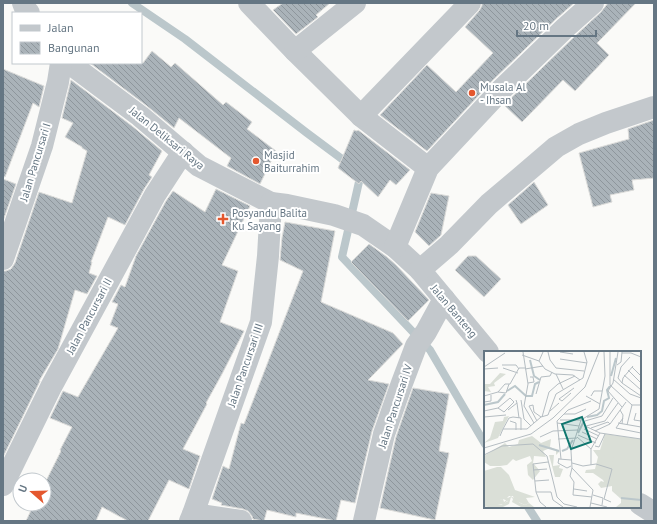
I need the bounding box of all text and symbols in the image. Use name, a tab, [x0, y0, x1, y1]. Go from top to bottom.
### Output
legend	[12, 12, 142, 64]
scale bar	[517, 12, 596, 38]
text: 20 m	[523, 18, 549, 33]
text: Jalan	[47, 20, 73, 35]
text: Bangunan	[48, 40, 100, 55]
place label: Musala Al - Ihsan	[480, 80, 526, 107]
marker: Musala Al - Ihsan	[467, 88, 477, 98]
street label: Jalan Deliksari Raya	[126, 103, 207, 173]
street label: Jalan Pancursari I	[16, 121, 54, 204]
place label: Masjid Baiturrahim	[264, 148, 319, 175]
marker: Masjid Baiturrahim	[251, 156, 261, 166]
place label: Posyandu Balita Ku Sayang	[232, 206, 307, 233]
marker: Posyandu Balita Ku Sayang	[217, 213, 229, 225]
street label: Jalan Pancursari II	[63, 276, 115, 357]
street label: Jalan Banteng	[427, 281, 480, 341]
street label: Jalan Pancursari III	[224, 321, 266, 410]
inset map	[484, 351, 641, 508]
street label: Jalan Pancursari IV	[375, 362, 415, 451]
north arrow	[12, 472, 52, 512]
text: U	[15, 483, 30, 494]

